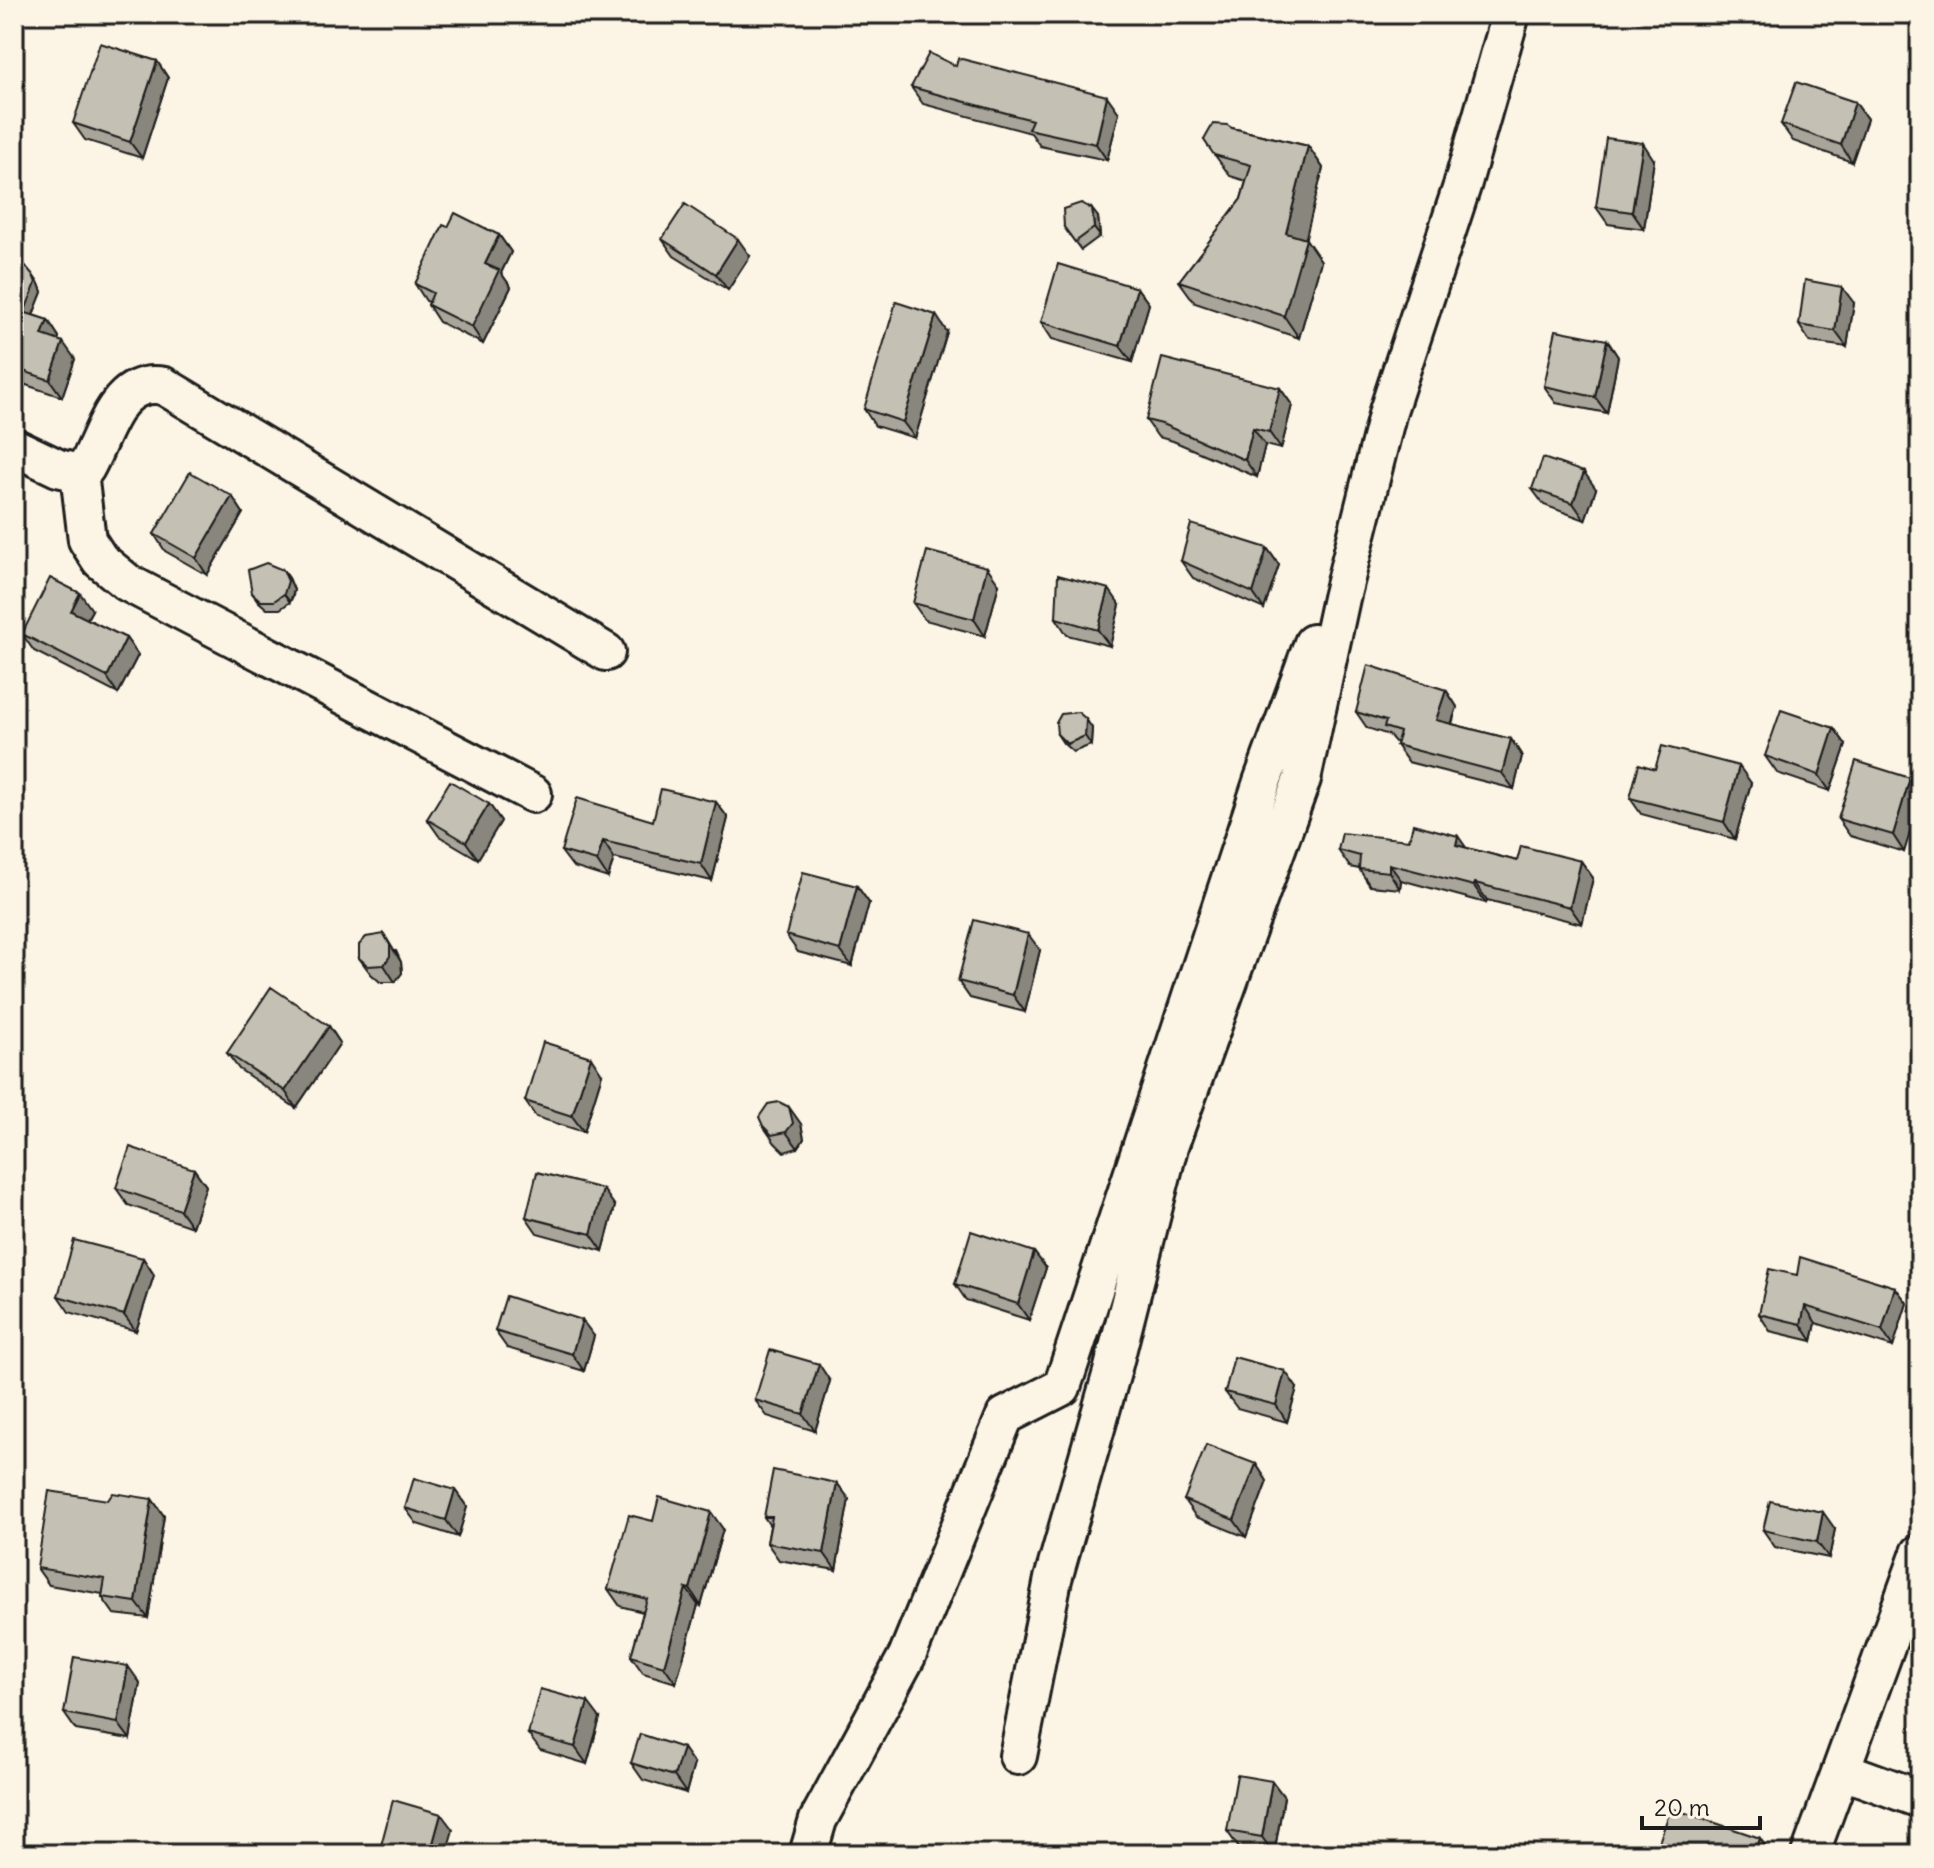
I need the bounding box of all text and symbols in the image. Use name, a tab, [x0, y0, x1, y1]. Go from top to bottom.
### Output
scale bar	[1642, 1780, 1760, 1830]
text: 20 m	[1654, 1792, 1710, 1822]

